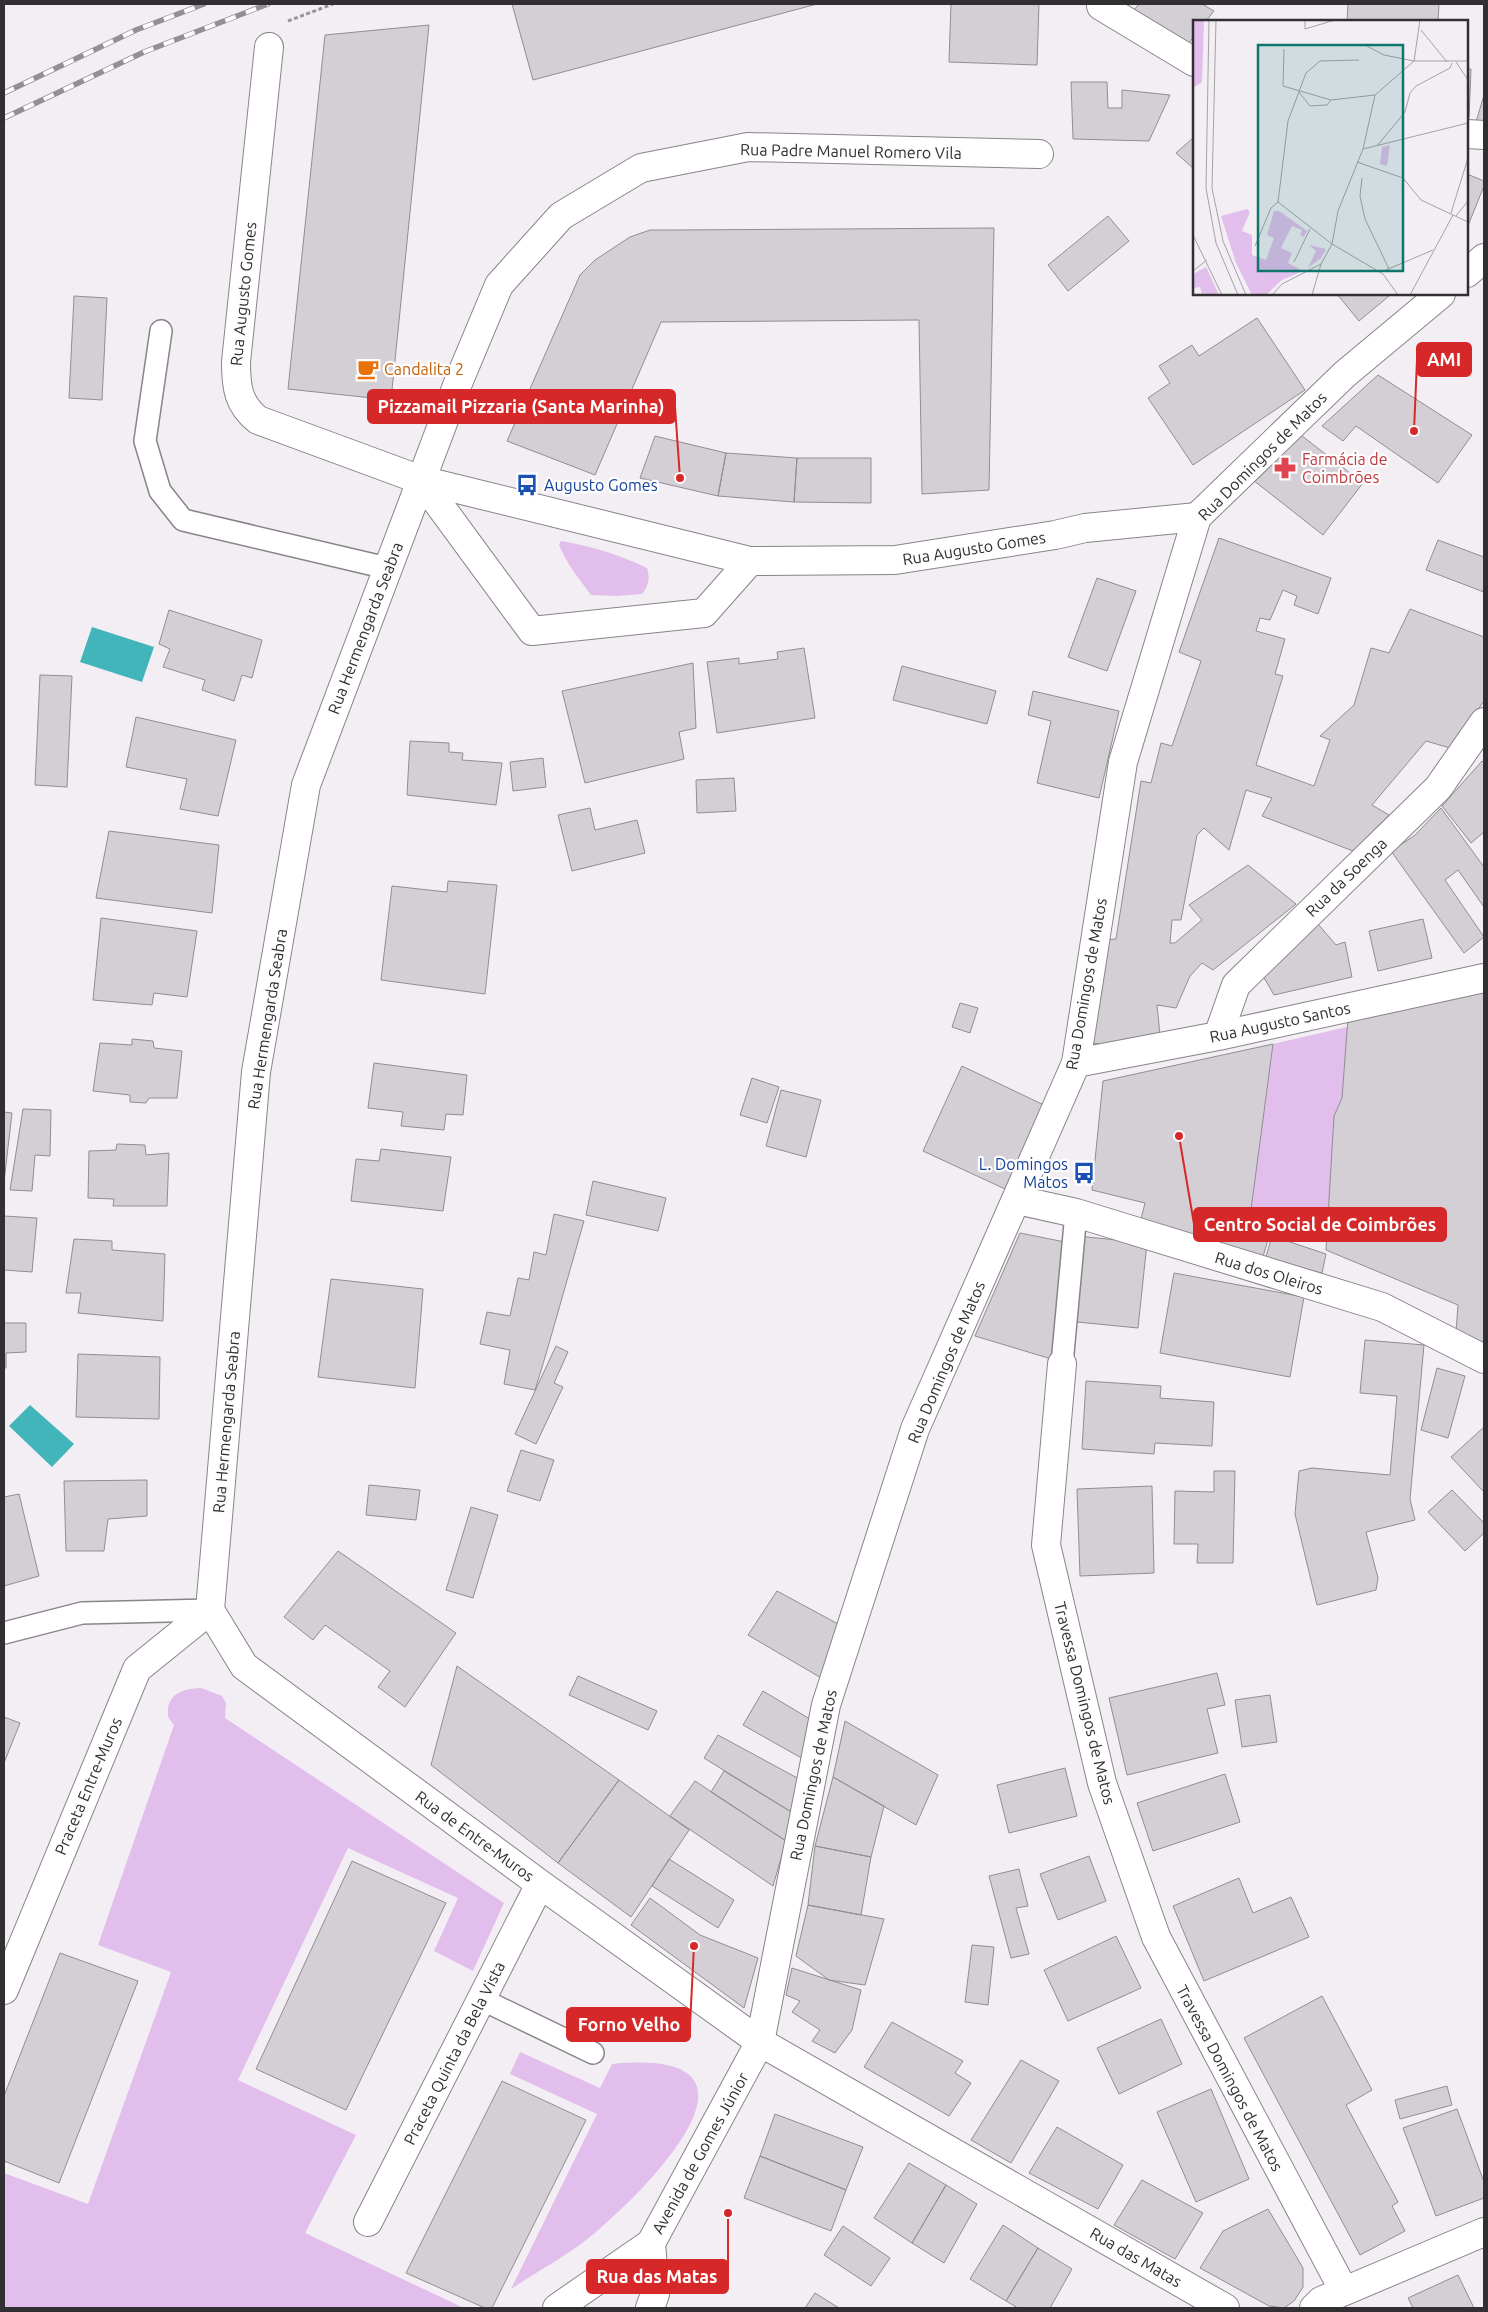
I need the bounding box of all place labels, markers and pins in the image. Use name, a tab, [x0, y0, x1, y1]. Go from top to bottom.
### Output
callout: AMI	[1417, 343, 1471, 376]
cafe icon: Candalita 2	[355, 356, 381, 382]
place label: Candalita 2	[384, 360, 464, 378]
callout: Pizzamail Pizzaria (Santa Marinha)	[368, 390, 675, 423]
place label: Farmácia de Coimbrões	[1302, 450, 1388, 486]
pharmacy icon: Farmácia de Coimbrões	[1272, 455, 1298, 481]
bus stop icon: Augusto Gomes	[514, 472, 540, 498]
place label: Augusto Gomes	[544, 476, 658, 494]
place label: L. Domingos Matos	[979, 1155, 1068, 1191]
bus stop icon: L. Domingos Matos	[1071, 1160, 1097, 1186]
callout: Centro Social de Coimbrões	[1194, 1208, 1446, 1241]
callout: Forno Velho	[567, 2008, 690, 2041]
callout: Rua das Matas	[587, 2260, 728, 2293]

